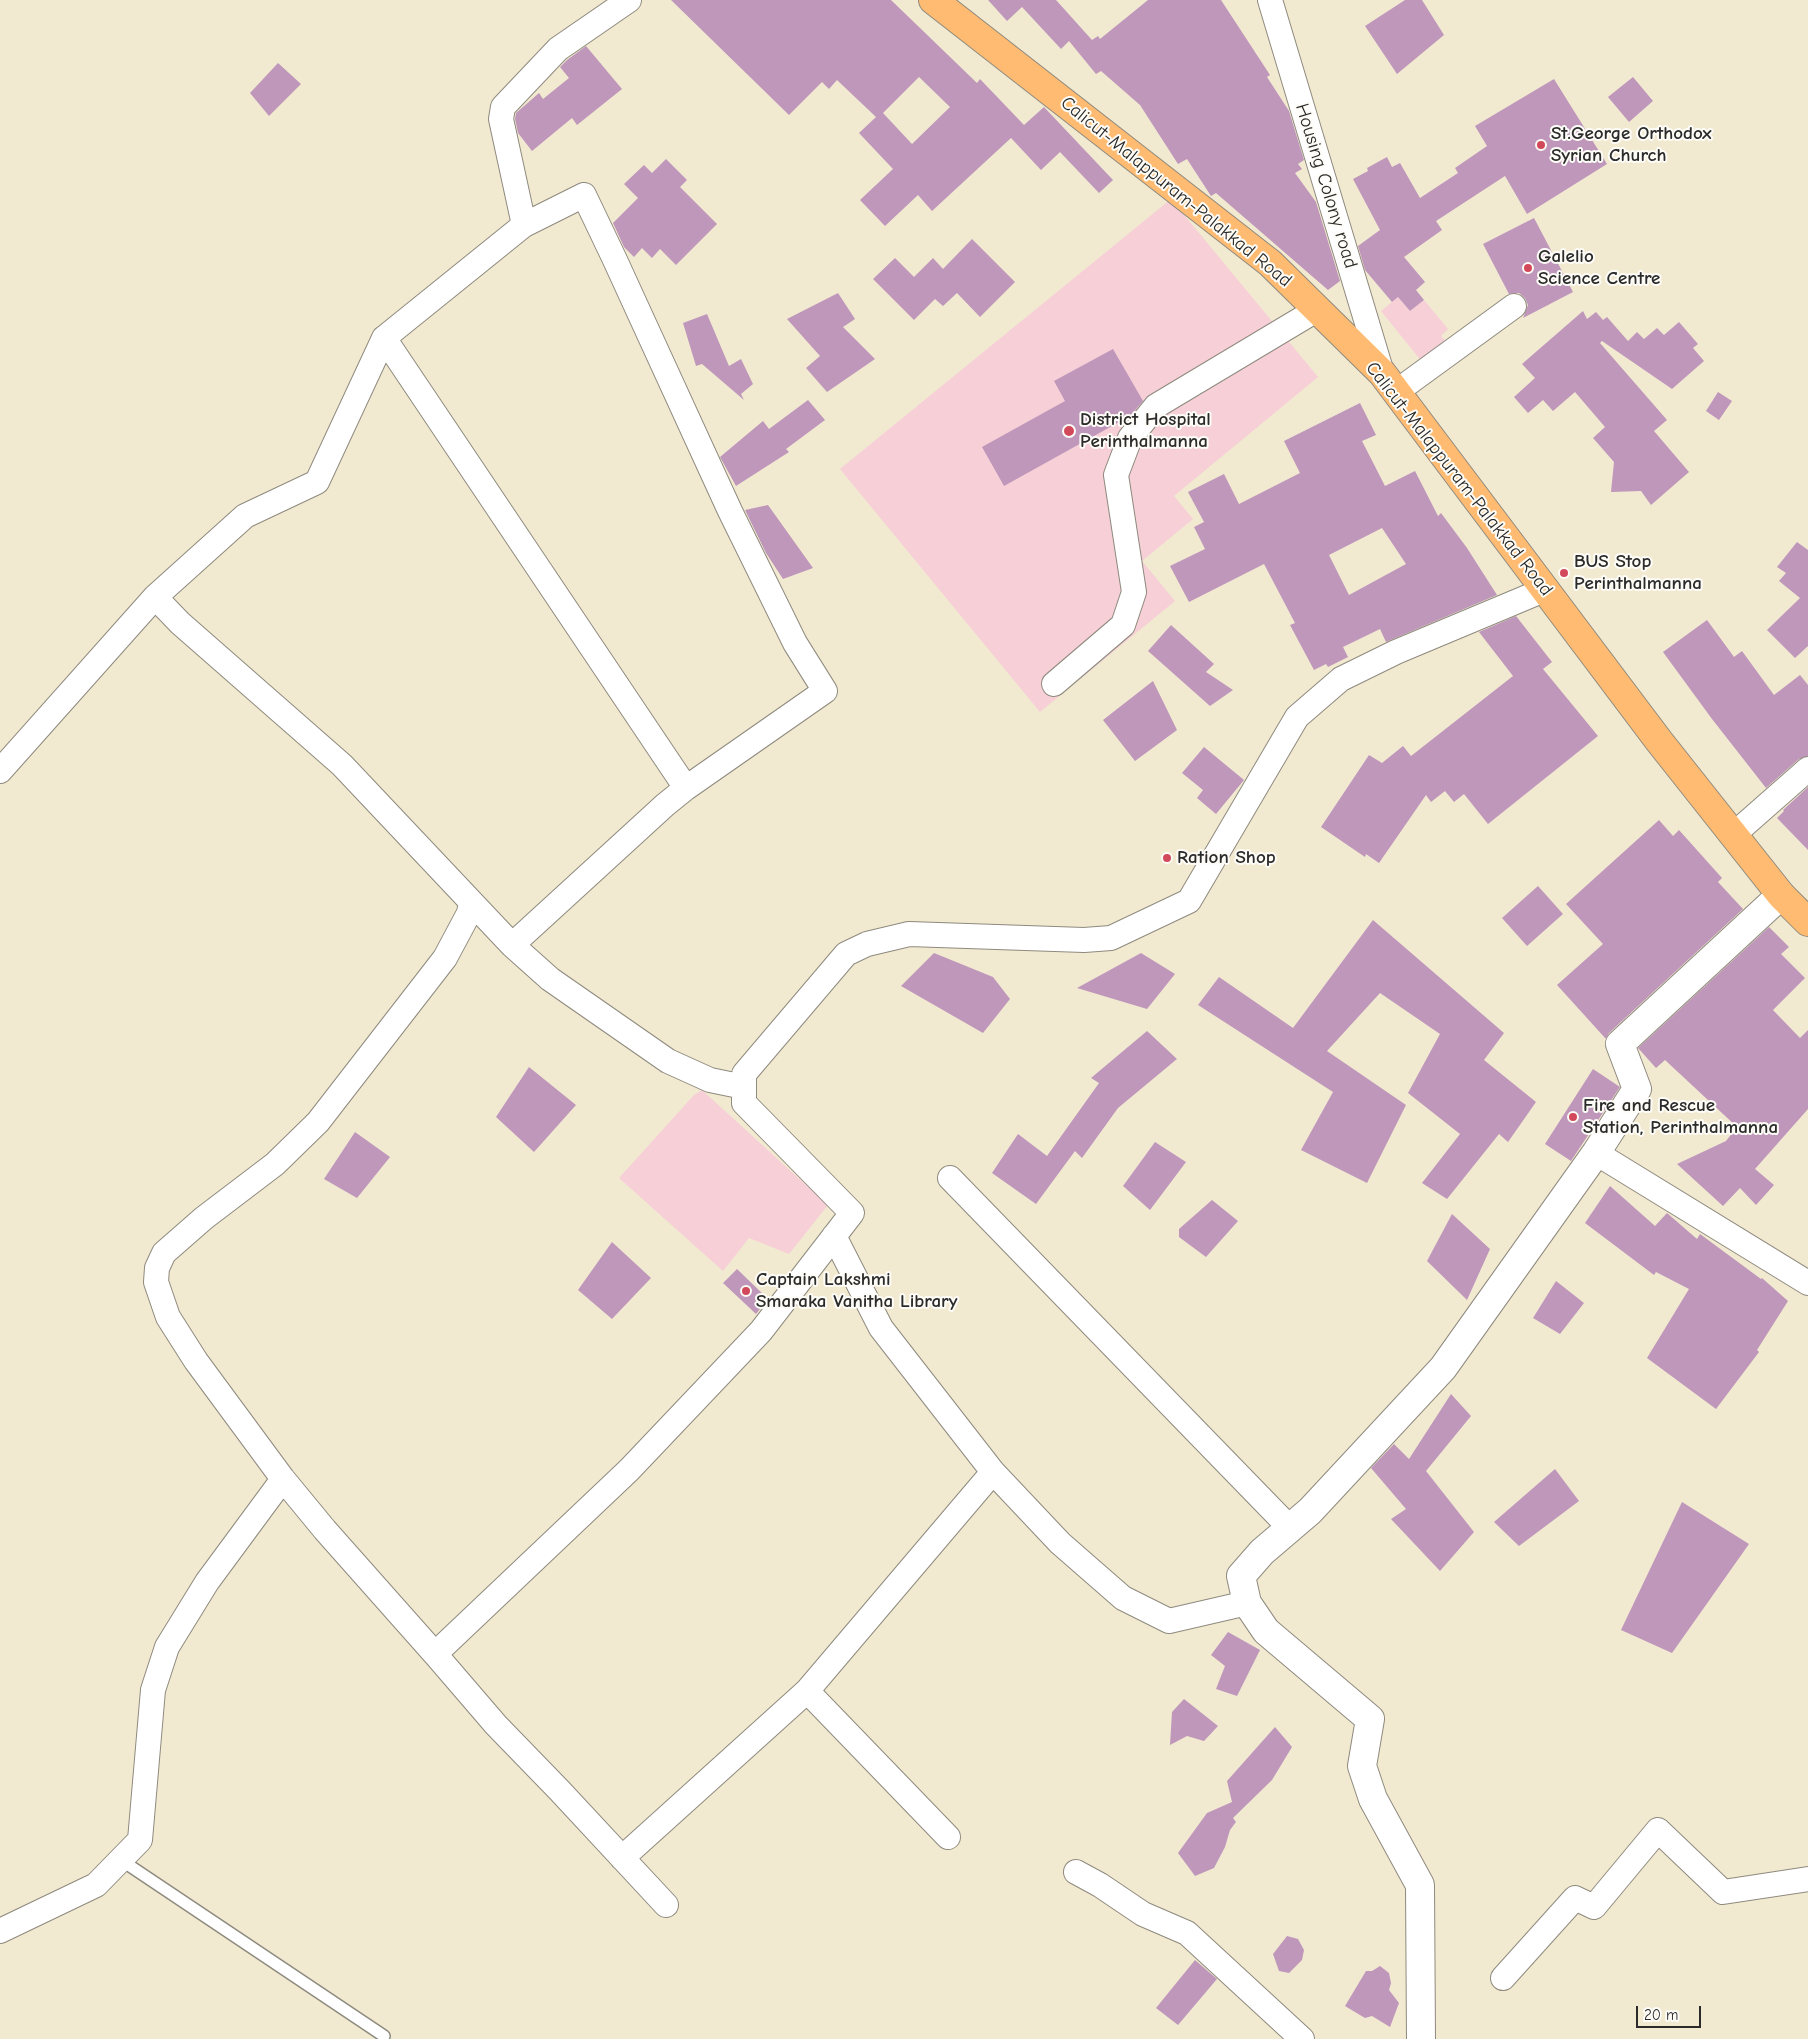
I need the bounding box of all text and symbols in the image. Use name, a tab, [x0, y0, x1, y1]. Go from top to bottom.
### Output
street label: Calicut-Malappuram-Palakkad Road	[1056, 92, 1296, 292]
street label: Housing Colony road	[1290, 101, 1362, 271]
place label: St.George Orthodox Syrian Church	[1551, 123, 1712, 167]
marker: St.George Orthodox Syrian Church	[1535, 139, 1547, 151]
place label: Galelio Science Centre	[1538, 246, 1660, 290]
marker: Galelio Science Centre	[1522, 262, 1534, 274]
street label: Calicut-Malappuram-Palakkad Road	[1361, 357, 1557, 601]
place label: District Hospital Perinthalmanna	[1080, 409, 1211, 453]
marker: District Hospital Perinthalmanna	[1062, 424, 1076, 438]
place label: BUS Stop Perinthalmanna	[1574, 551, 1702, 595]
marker: BUS Stop Perinthalmanna	[1558, 567, 1570, 579]
place label: Ration Shop	[1177, 847, 1276, 869]
marker: Ration Shop	[1161, 852, 1173, 864]
place label: Fire and Rescue Station, Perinthalmanna	[1583, 1095, 1778, 1139]
marker: Fire and Rescue Station, Perinthalmanna	[1567, 1111, 1579, 1123]
place label: Captain Lakshmi Smaraka Vanitha Library	[756, 1269, 957, 1313]
marker: Captain Lakshmi Smaraka Vanitha Library	[740, 1285, 752, 1297]
scale bar	[1638, 1996, 1703, 2028]
text: 20 m	[1644, 2006, 1678, 2024]

